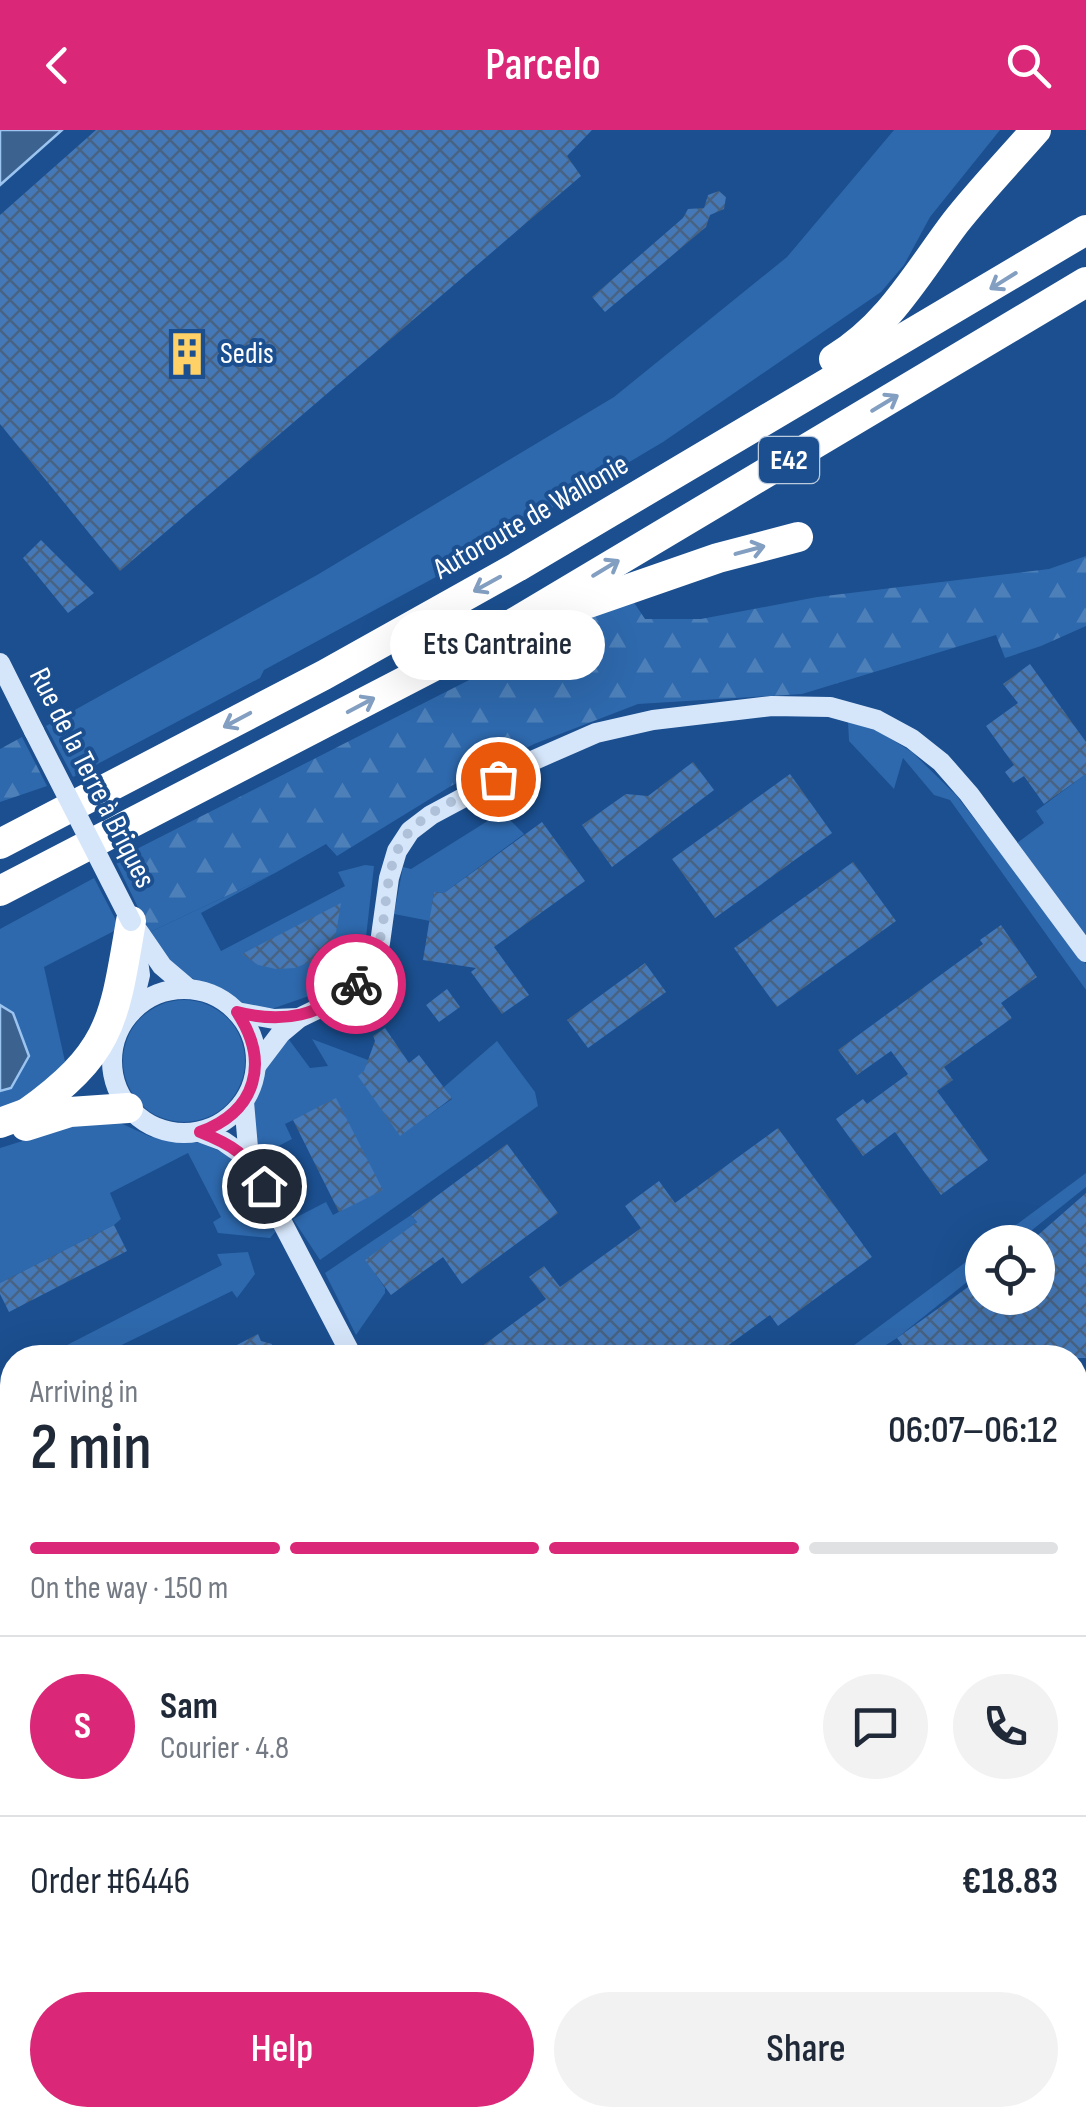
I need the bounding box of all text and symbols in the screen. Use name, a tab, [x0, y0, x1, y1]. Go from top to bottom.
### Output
icon: back	[30, 38, 85, 93]
text: Parcelo	[485, 38, 601, 93]
icon: search	[1001, 38, 1056, 93]
one-way arrow	[989, 271, 1018, 291]
building icon: Sedis	[163, 330, 211, 378]
place label: Sedis	[220, 336, 274, 372]
one-way arrow	[870, 393, 899, 413]
road number: E42	[759, 437, 819, 483]
street label: Autoroute de Wallonie	[426, 447, 635, 588]
one-way arrow	[734, 539, 765, 558]
one-way arrow	[591, 558, 620, 578]
one-way arrow	[472, 575, 502, 595]
callout: Ets Cantraine	[390, 609, 606, 679]
text: Ets Cantraine	[423, 625, 572, 664]
street label: Rue de la Terre à Briques	[21, 662, 163, 894]
one-way arrow	[345, 694, 375, 714]
one-way arrow	[223, 711, 253, 730]
pin	[456, 737, 541, 822]
icon: bag	[471, 752, 526, 807]
courier	[306, 934, 406, 1034]
icon: bike	[329, 957, 384, 1012]
pin	[222, 1144, 307, 1229]
icon: home	[237, 1159, 292, 1214]
map controls	[965, 1225, 1055, 1315]
button: locate	[965, 1225, 1055, 1315]
text: Arriving in	[30, 1373, 138, 1412]
text: 06:07–06:12	[888, 1408, 1058, 1453]
text: 2 min	[30, 1410, 152, 1488]
text: On the way · 150 m	[30, 1569, 228, 1608]
button: chat	[823, 1674, 928, 1779]
button: phone	[953, 1674, 1058, 1779]
text: Sam	[160, 1684, 218, 1729]
text: S	[74, 1704, 91, 1749]
text: Courier · 4.8	[160, 1729, 289, 1768]
text: Order #6446	[30, 1859, 190, 1904]
text: €18.83	[962, 1859, 1058, 1904]
button: Help	[30, 1992, 534, 2107]
button: Share	[554, 1992, 1058, 2107]

